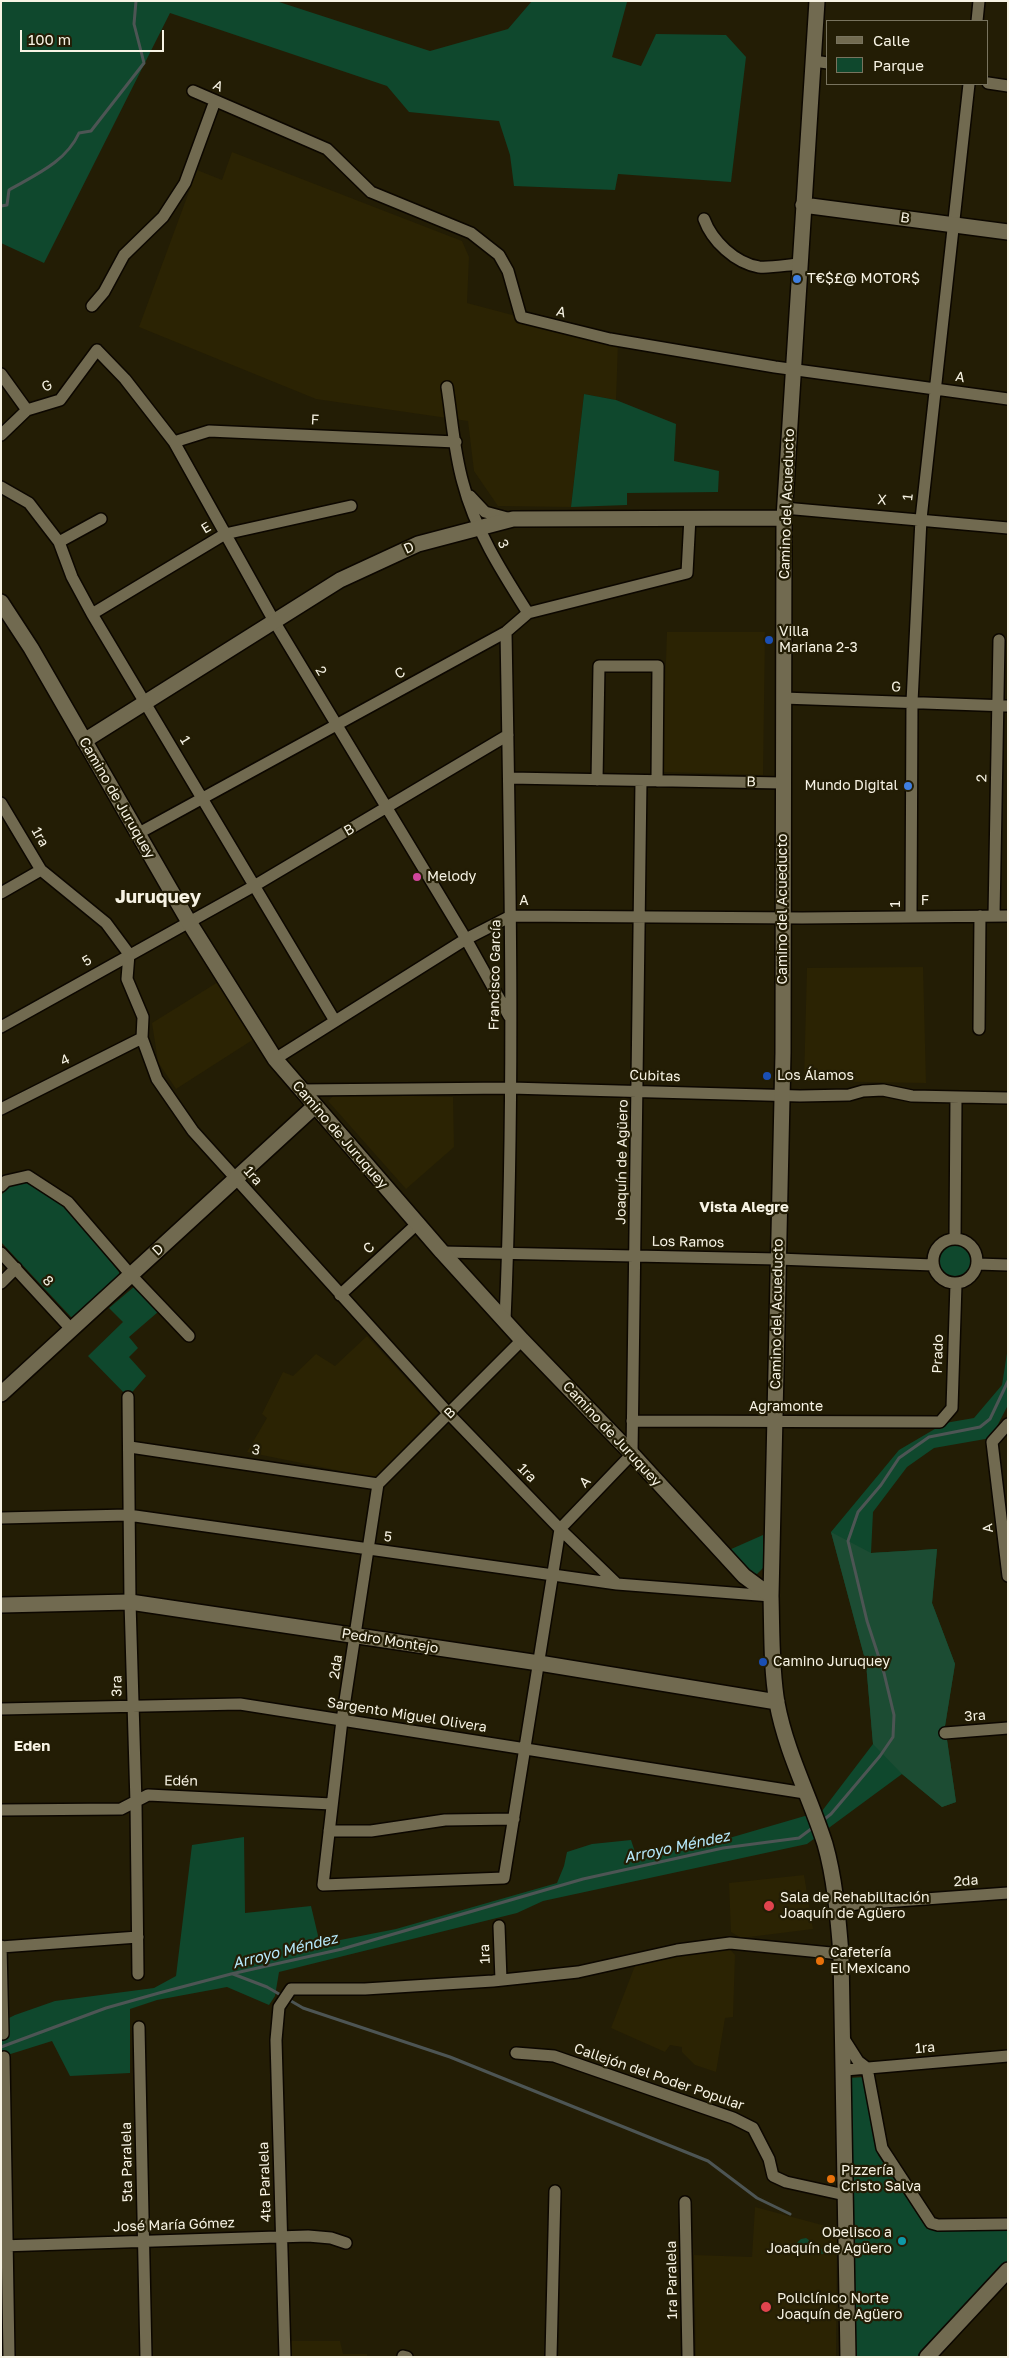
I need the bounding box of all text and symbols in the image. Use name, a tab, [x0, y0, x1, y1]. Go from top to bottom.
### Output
scale bar	[22, 20, 166, 52]
legend	[826, 20, 989, 85]
text: 100 m	[28, 30, 71, 48]
text: Calle	[873, 31, 910, 49]
text: Parque	[873, 56, 924, 74]
street label: A	[210, 76, 226, 96]
street label: B	[899, 209, 911, 227]
place label: T€$£@ MOTOR$	[807, 271, 920, 287]
marker: T€$£@ MOTOR$	[791, 273, 803, 285]
street label: A	[554, 303, 568, 321]
street label: A	[954, 368, 966, 386]
street label: G	[39, 376, 55, 396]
street label: F	[310, 411, 320, 429]
street label: Camino del Acueducto	[776, 428, 798, 580]
street label: X	[877, 491, 887, 509]
street label: 1	[899, 493, 917, 501]
street label: E	[198, 519, 214, 537]
street label: 3	[494, 537, 512, 551]
street label: D	[401, 538, 417, 558]
place label: Villa Mariana 2-3	[779, 624, 858, 656]
marker: Villa Mariana 2-3	[763, 634, 775, 646]
street label: 2	[312, 663, 330, 679]
street label: C	[392, 663, 408, 683]
street label: G	[891, 678, 901, 696]
street label: 1	[176, 733, 194, 747]
street label: Camino de Juruquey	[75, 734, 159, 862]
street label: B	[746, 774, 756, 790]
street label: 2	[974, 774, 990, 782]
place label: Mundo Digital	[804, 778, 898, 794]
marker: Mundo Digital	[902, 780, 914, 792]
street label: B	[341, 820, 357, 840]
street label: 1ra	[28, 824, 52, 850]
street label: Camino del Acueducto	[775, 834, 791, 984]
place label: Melody	[427, 869, 476, 885]
marker: Melody	[411, 871, 423, 883]
district label: Juruquey	[115, 886, 201, 908]
street label: A	[519, 893, 529, 909]
street label: F	[921, 893, 929, 909]
street label: 1	[888, 901, 904, 907]
street label: Francisco García	[486, 919, 504, 1031]
street label: 5	[79, 952, 95, 970]
street label: 4	[57, 1051, 73, 1069]
street label: Cubitas	[629, 1067, 681, 1085]
place label: Los Álamos	[777, 1068, 854, 1084]
marker: Los Álamos	[761, 1070, 773, 1082]
street label: Camino de Juruquey	[289, 1078, 391, 1192]
street label: Joaquín de Agüero	[613, 1099, 631, 1225]
street label: 1ra	[240, 1163, 266, 1189]
district label: Vista Alegre	[699, 1198, 789, 1216]
street label: Los Ramos	[652, 1233, 724, 1251]
street label: Camino del Acueducto	[767, 1238, 787, 1390]
street label: C	[360, 1239, 378, 1257]
street label: D	[149, 1241, 167, 1259]
street label: 8	[39, 1272, 57, 1290]
street label: Prado	[929, 1334, 947, 1374]
street label: Camino de Juruquey	[559, 1378, 665, 1490]
street label: Agramonte	[749, 1399, 823, 1415]
street label: B	[441, 1404, 459, 1422]
street label: 3	[251, 1441, 261, 1459]
street label: 1ra	[514, 1460, 540, 1486]
street label: A	[576, 1473, 594, 1491]
street label: A	[979, 1522, 997, 1534]
street label: 5	[383, 1528, 393, 1546]
street label: Pedro Montejo	[340, 1625, 440, 1657]
street label: 2da	[326, 1654, 346, 1680]
place label: Camino Juruquey	[773, 1654, 890, 1670]
marker: Camino Juruquey	[757, 1656, 769, 1668]
street label: 3ra	[108, 1675, 126, 1697]
street label: Sargento Miguel Olivera	[326, 1694, 488, 1736]
street label: 3ra	[964, 1707, 986, 1725]
district label: Eden	[14, 1737, 50, 1755]
street label: Edén	[164, 1772, 198, 1790]
water label: Arroyo Méndez	[623, 1827, 731, 1867]
street label: 2da	[953, 1872, 979, 1890]
place label: Sala de Rehabilitación Joaquín de Agüero	[780, 1890, 930, 1922]
marker: Sala de Rehabilitación Joaquín de Agüero	[762, 1899, 776, 1913]
water label: Arroyo Méndez	[231, 1929, 339, 1973]
street label: 1ra	[476, 1944, 494, 1964]
place label: Cafetería El Mexicano	[830, 1945, 910, 1978]
marker: Cafetería El Mexicano	[814, 1955, 826, 1967]
street label: 1ra	[914, 2039, 936, 2057]
street label: Callejón del Poder Popular	[572, 2040, 746, 2114]
street label: 5ta Paralela	[118, 2122, 136, 2202]
street label: 4ta Paralela	[255, 2141, 275, 2223]
place label: Pizzería Cristo Salva	[841, 2163, 921, 2196]
marker: Pizzería Cristo Salva	[825, 2173, 837, 2185]
street label: José María Gómez	[113, 2214, 235, 2236]
place label: Obelisco a Joaquín de Agüero	[767, 2225, 892, 2258]
marker: Obelisco a Joaquín de Agüero	[896, 2235, 908, 2247]
street label: 1ra Paralela	[663, 2241, 681, 2319]
place label: Policlínico Norte Joaquín de Agüero	[777, 2291, 902, 2324]
marker: Policlínico Norte Joaquín de Agüero	[759, 2300, 773, 2314]

